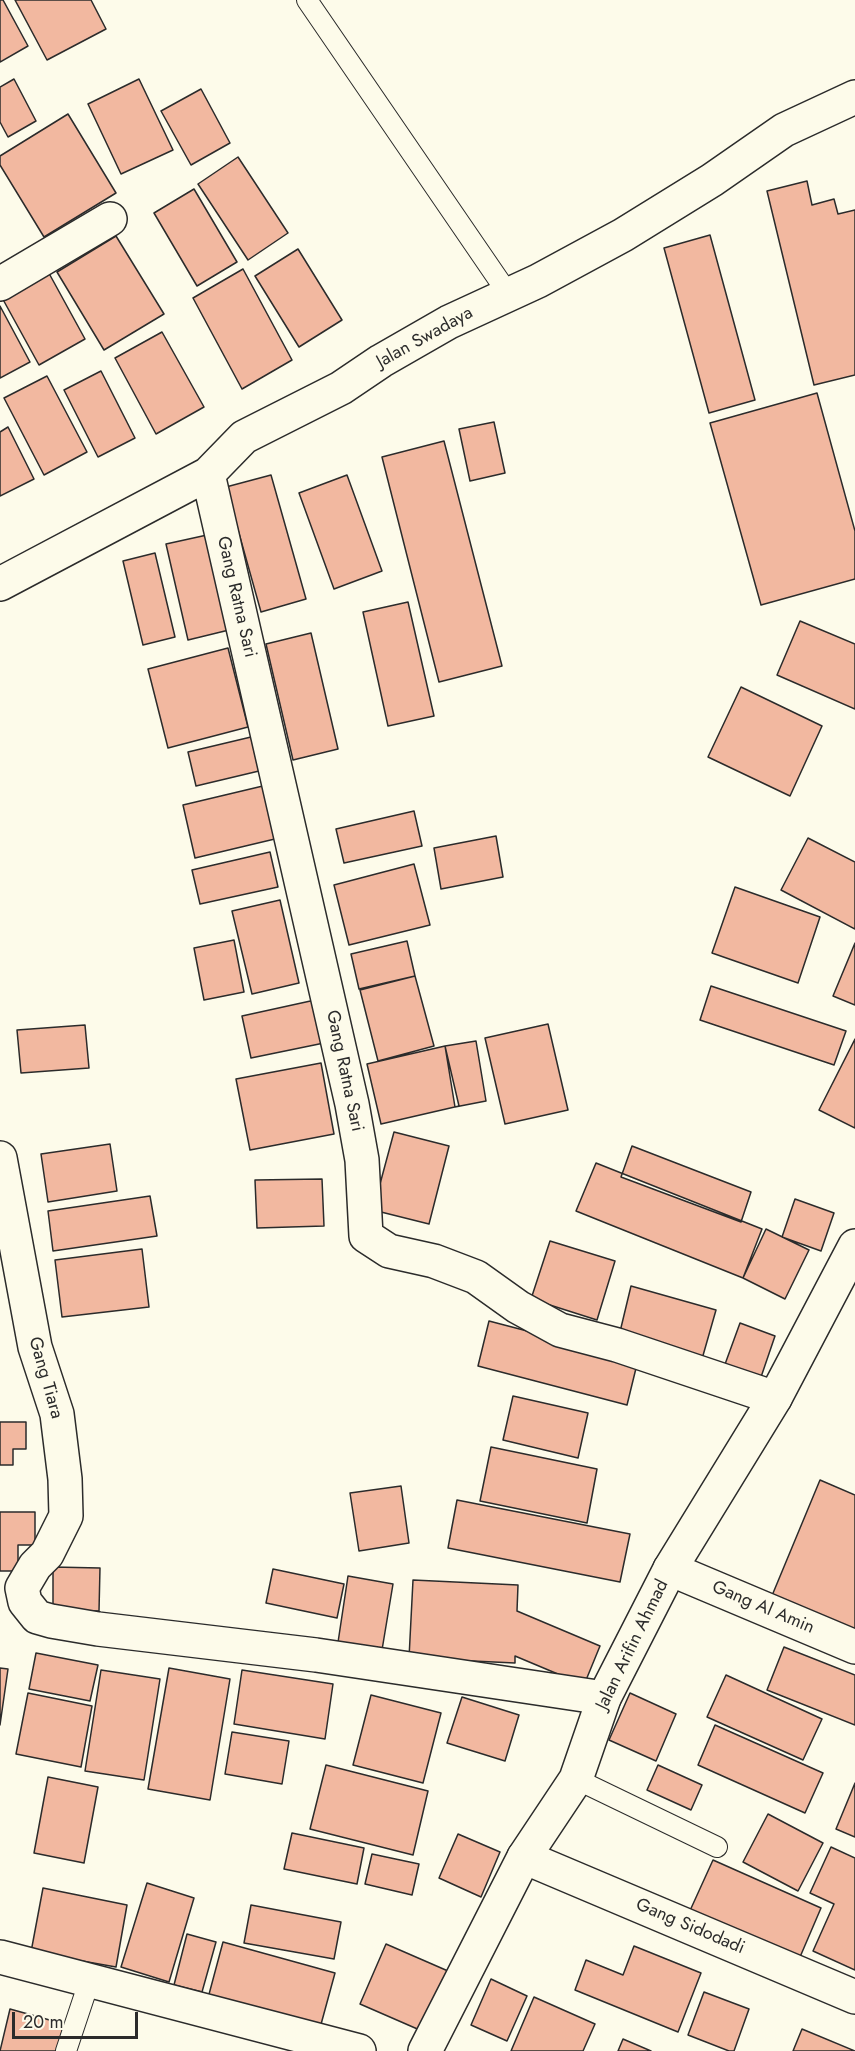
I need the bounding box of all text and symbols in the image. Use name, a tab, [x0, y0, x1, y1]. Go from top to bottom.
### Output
street label: Jalan Swadaya	[373, 303, 477, 373]
street label: Gang Ratna Sari	[212, 534, 260, 660]
street label: Gang Ratna Sari	[321, 1008, 367, 1134]
street label: Gang Tiara	[23, 1335, 67, 1421]
street label: Jalan Arifin Ahmad	[592, 1576, 674, 1714]
street label: Gang Al Amin	[709, 1577, 817, 1639]
street label: Gang Sidodadi	[632, 1894, 748, 1960]
scale bar	[15, 2000, 141, 2038]
text: 20 m	[23, 2009, 63, 2035]

